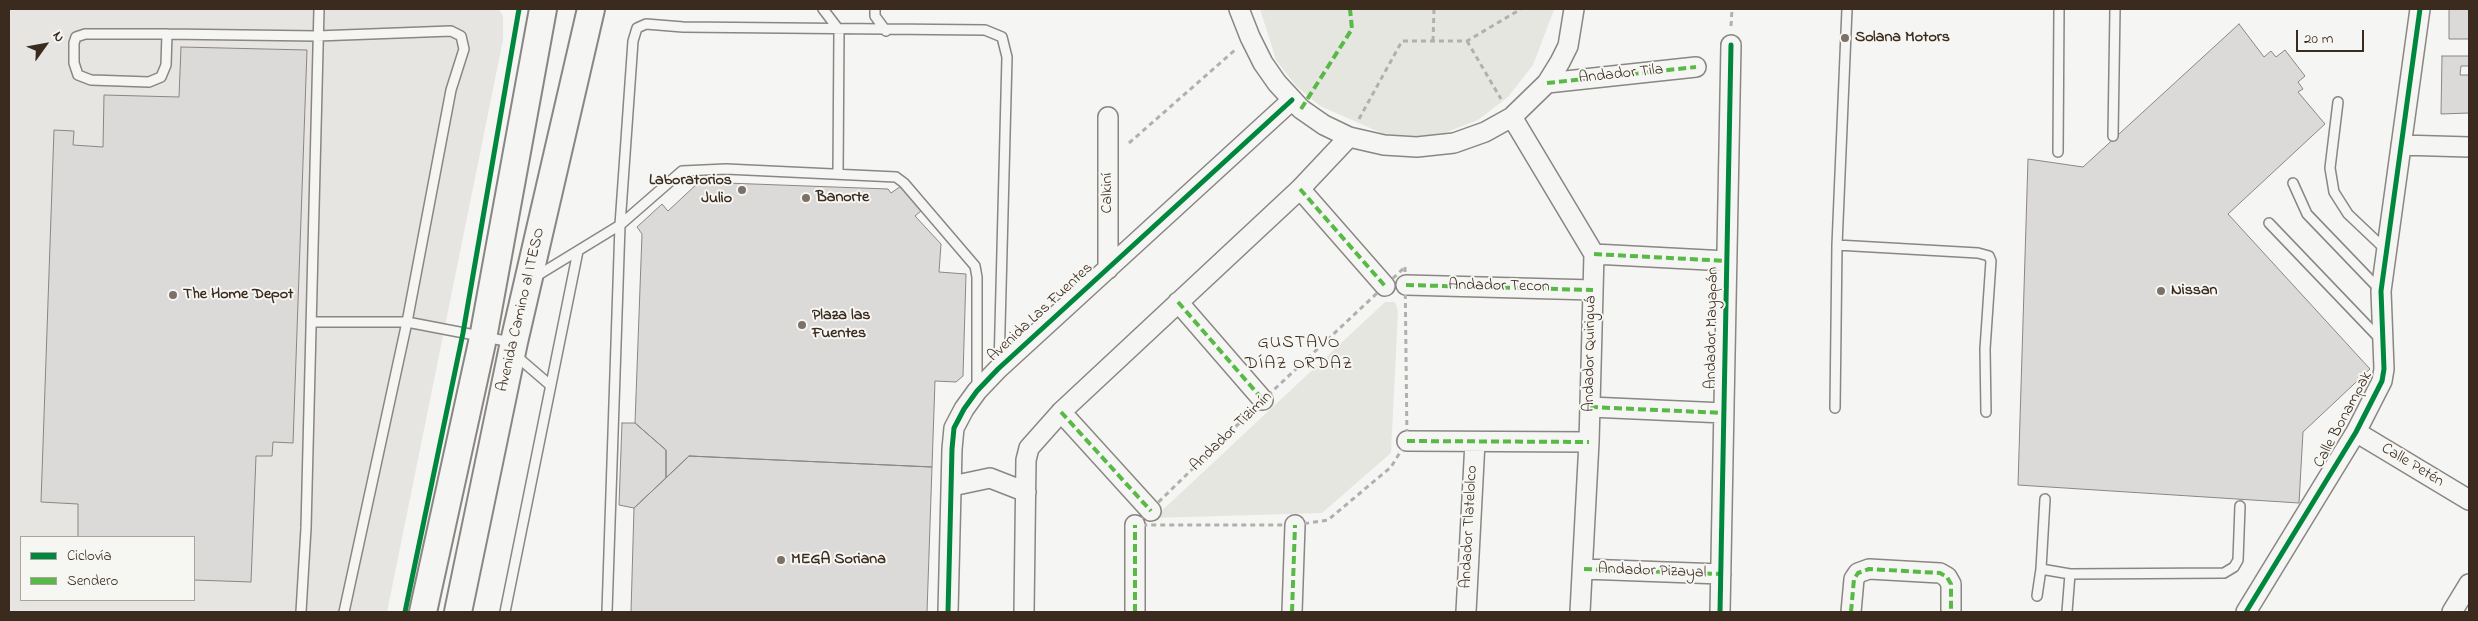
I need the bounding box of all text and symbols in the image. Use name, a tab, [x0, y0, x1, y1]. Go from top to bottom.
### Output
north arrow	[20, 20, 70, 70]
scale bar	[2298, 20, 2366, 52]
text: N	[47, 27, 70, 46]
place label: Solana Motors	[1855, 28, 1950, 48]
text: 20 m	[2304, 28, 2333, 50]
marker: Solana Motors	[1839, 32, 1851, 44]
street label: Andador Tila	[1578, 61, 1664, 89]
place label: Laboratorios Julio	[649, 171, 732, 209]
street label: Calkiní	[1098, 173, 1118, 213]
marker: Laboratorios Julio	[736, 184, 748, 196]
place label: Banorte	[816, 188, 869, 208]
marker: Banorte	[800, 192, 812, 204]
street label: Avenida Camino al ITESO	[494, 226, 550, 394]
street label: Avenida Las Fuentes	[984, 259, 1098, 367]
street label: Andador Mayapán	[1702, 267, 1724, 389]
street label: Andador Tecon	[1448, 277, 1550, 297]
place label: Nissan	[2171, 281, 2217, 301]
place label: The Home Depot	[183, 285, 293, 305]
marker: Nissan	[2155, 285, 2167, 297]
marker: The Home Depot	[167, 289, 179, 301]
street label: Andador Quiriguá	[1580, 296, 1602, 412]
place label: Plaza las Fuentes	[812, 306, 870, 344]
marker: Plaza las Fuentes	[796, 319, 808, 331]
district label: GUSTAVO DÍAZ ORDAZ	[1244, 333, 1354, 376]
street label: Calle Bonampak	[2311, 369, 2377, 471]
street label: Andador Tizimín	[1187, 388, 1277, 476]
street label: Calle Petén	[2377, 440, 2447, 492]
street label: Andador Tlatelolco	[1457, 465, 1483, 589]
legend	[20, 536, 195, 601]
text: Ciclovía	[67, 545, 112, 567]
place label: MEGA Soriana	[791, 550, 886, 570]
marker: MEGA Soriana	[775, 554, 787, 566]
street label: Andador Pizayal	[1597, 561, 1707, 583]
text: Sendero	[67, 570, 118, 592]

